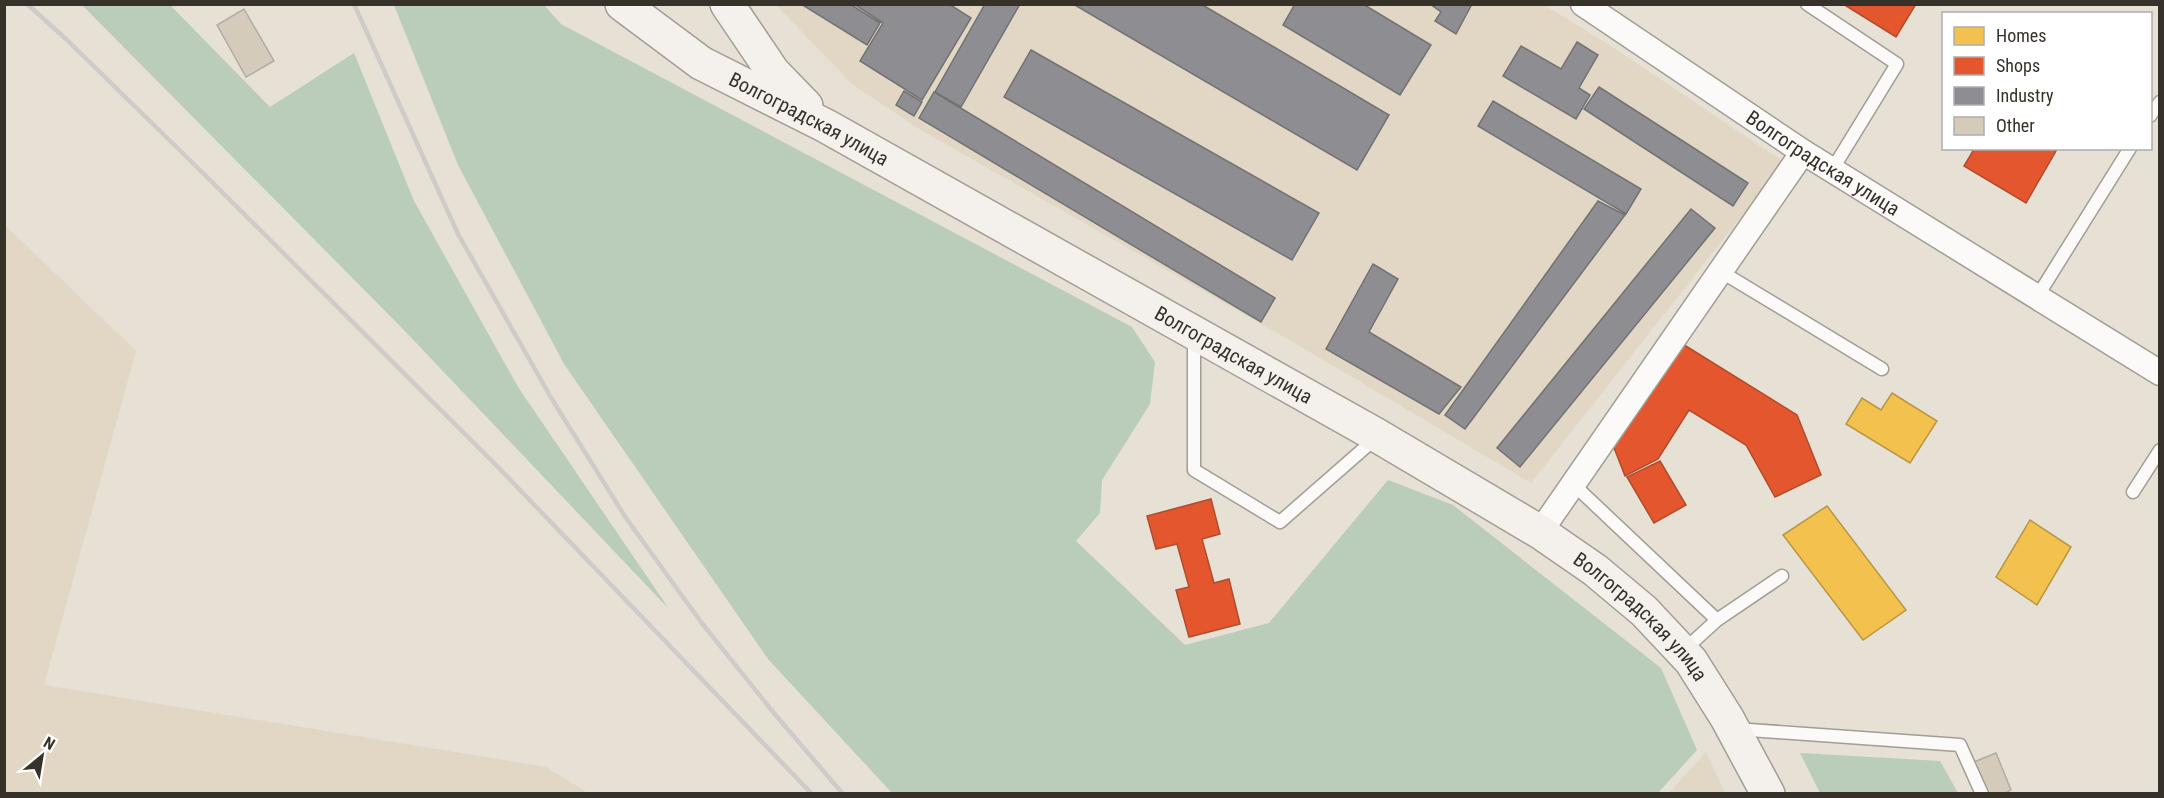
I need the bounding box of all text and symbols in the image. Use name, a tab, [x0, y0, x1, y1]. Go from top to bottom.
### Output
legend	[1942, 12, 2152, 150]
text: Homes	[1996, 25, 2046, 46]
text: Shops	[1996, 55, 2040, 76]
street label: Волгоградская улица	[725, 67, 893, 171]
text: Industry	[1996, 85, 2054, 106]
street label: Волгоградская улица	[1742, 105, 1904, 221]
text: Other	[1996, 115, 2035, 136]
street label: Волгоградская улица	[1150, 301, 1317, 409]
street label: Волгоградская улица	[1569, 547, 1712, 685]
north arrow	[12, 726, 72, 786]
text: N	[40, 733, 58, 754]

